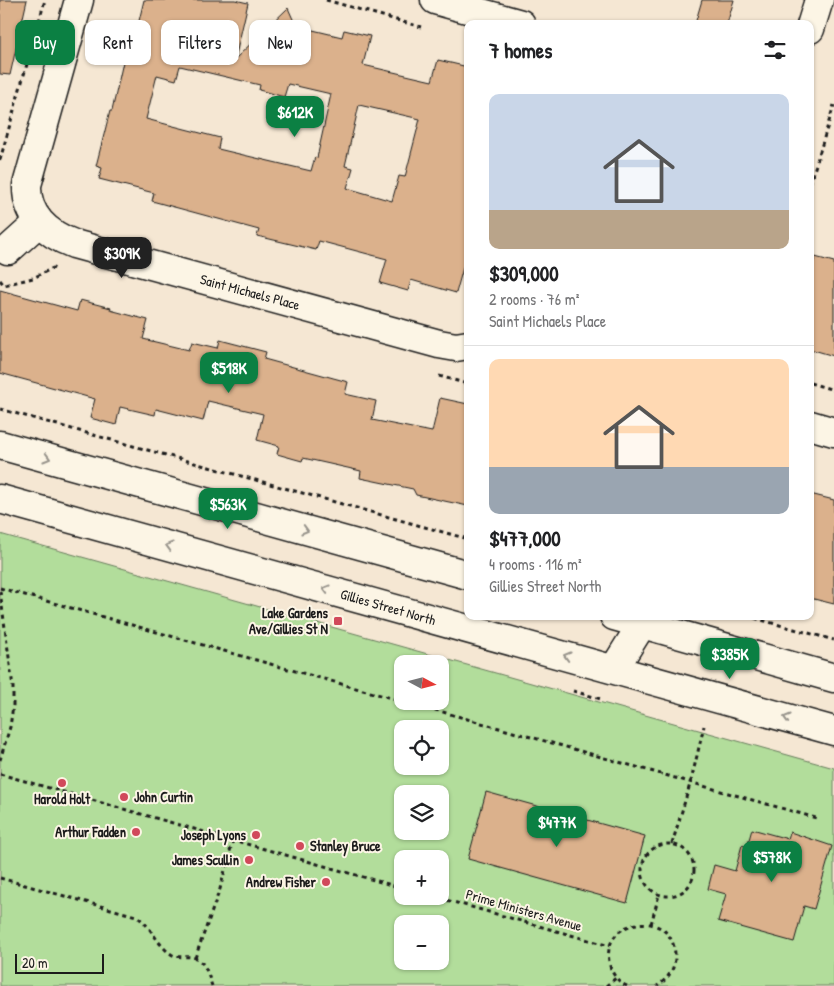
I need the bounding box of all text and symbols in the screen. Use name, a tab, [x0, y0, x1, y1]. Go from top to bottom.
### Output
chip: Buy	[15, 20, 75, 65]
chip: Rent	[85, 20, 151, 65]
chip: Filters	[161, 20, 239, 65]
chip: New	[249, 20, 311, 65]
text: 7 homes	[489, 36, 552, 65]
icon: filters	[761, 36, 789, 64]
pin: $612K	[260, 96, 330, 138]
text: $612K	[277, 101, 313, 123]
icon: home	[594, 126, 684, 216]
pin: $309K	[87, 236, 157, 279]
text: $309K	[104, 242, 140, 264]
text: $309,000	[489, 259, 559, 288]
street label: Saint Michaels Place	[198, 269, 303, 314]
text: 2 rooms · 76 m²	[489, 288, 579, 310]
text: Saint Michaels Place	[489, 310, 606, 332]
pin: $518K	[194, 352, 264, 394]
text: $518K	[211, 357, 247, 379]
icon: home	[594, 392, 684, 482]
one-way arrow	[42, 452, 51, 462]
pin: $563K	[193, 488, 263, 530]
text: $563K	[210, 493, 246, 515]
one-way arrow	[300, 524, 308, 534]
text: $477,000	[489, 524, 561, 553]
one-way arrow	[166, 541, 174, 551]
text: 4 rooms · 116 m²	[489, 553, 582, 575]
text: Gillies Street North	[489, 575, 601, 597]
street label: Gillies Street North	[338, 584, 438, 629]
one-way arrow	[322, 585, 330, 595]
place label: Lake Gardens Ave/Gillies St N	[249, 603, 329, 638]
marker: Lake Gardens Ave/Gillies St N	[332, 615, 344, 627]
pin: $385K	[695, 638, 765, 680]
text: $385K	[711, 643, 749, 665]
one-way arrow	[563, 652, 571, 662]
north arrow	[394, 655, 449, 710]
map controls	[394, 655, 449, 970]
one-way arrow	[783, 714, 792, 724]
button: locate	[394, 720, 449, 775]
marker: Harold Holt	[56, 777, 68, 789]
button: layers	[394, 785, 449, 840]
place label: John Curtin	[134, 787, 193, 806]
place label: Harold Holt	[34, 789, 91, 808]
marker: John Curtin	[118, 791, 130, 803]
pin: $477K	[522, 806, 592, 848]
text: $477K	[538, 811, 576, 833]
place label: Arthur Fadden	[55, 822, 126, 841]
place label: Joseph Lyons	[181, 825, 247, 846]
marker: Arthur Fadden	[130, 826, 142, 838]
marker: Joseph Lyons	[250, 829, 262, 841]
place label: Stanley Bruce	[310, 836, 381, 857]
marker: Stanley Bruce	[294, 840, 306, 852]
pin: $578K	[737, 840, 807, 883]
text: $578K	[753, 846, 791, 868]
place label: James Scullin	[172, 850, 239, 869]
button: +	[394, 850, 449, 905]
marker: James Scullin	[243, 854, 255, 866]
place label: Andrew Fisher	[246, 872, 317, 891]
marker: Andrew Fisher	[320, 876, 332, 888]
street label: Prime Ministers Avenue	[464, 884, 585, 935]
button: −	[394, 915, 449, 970]
scale bar	[15, 951, 104, 974]
text: 20 m	[22, 953, 48, 972]

